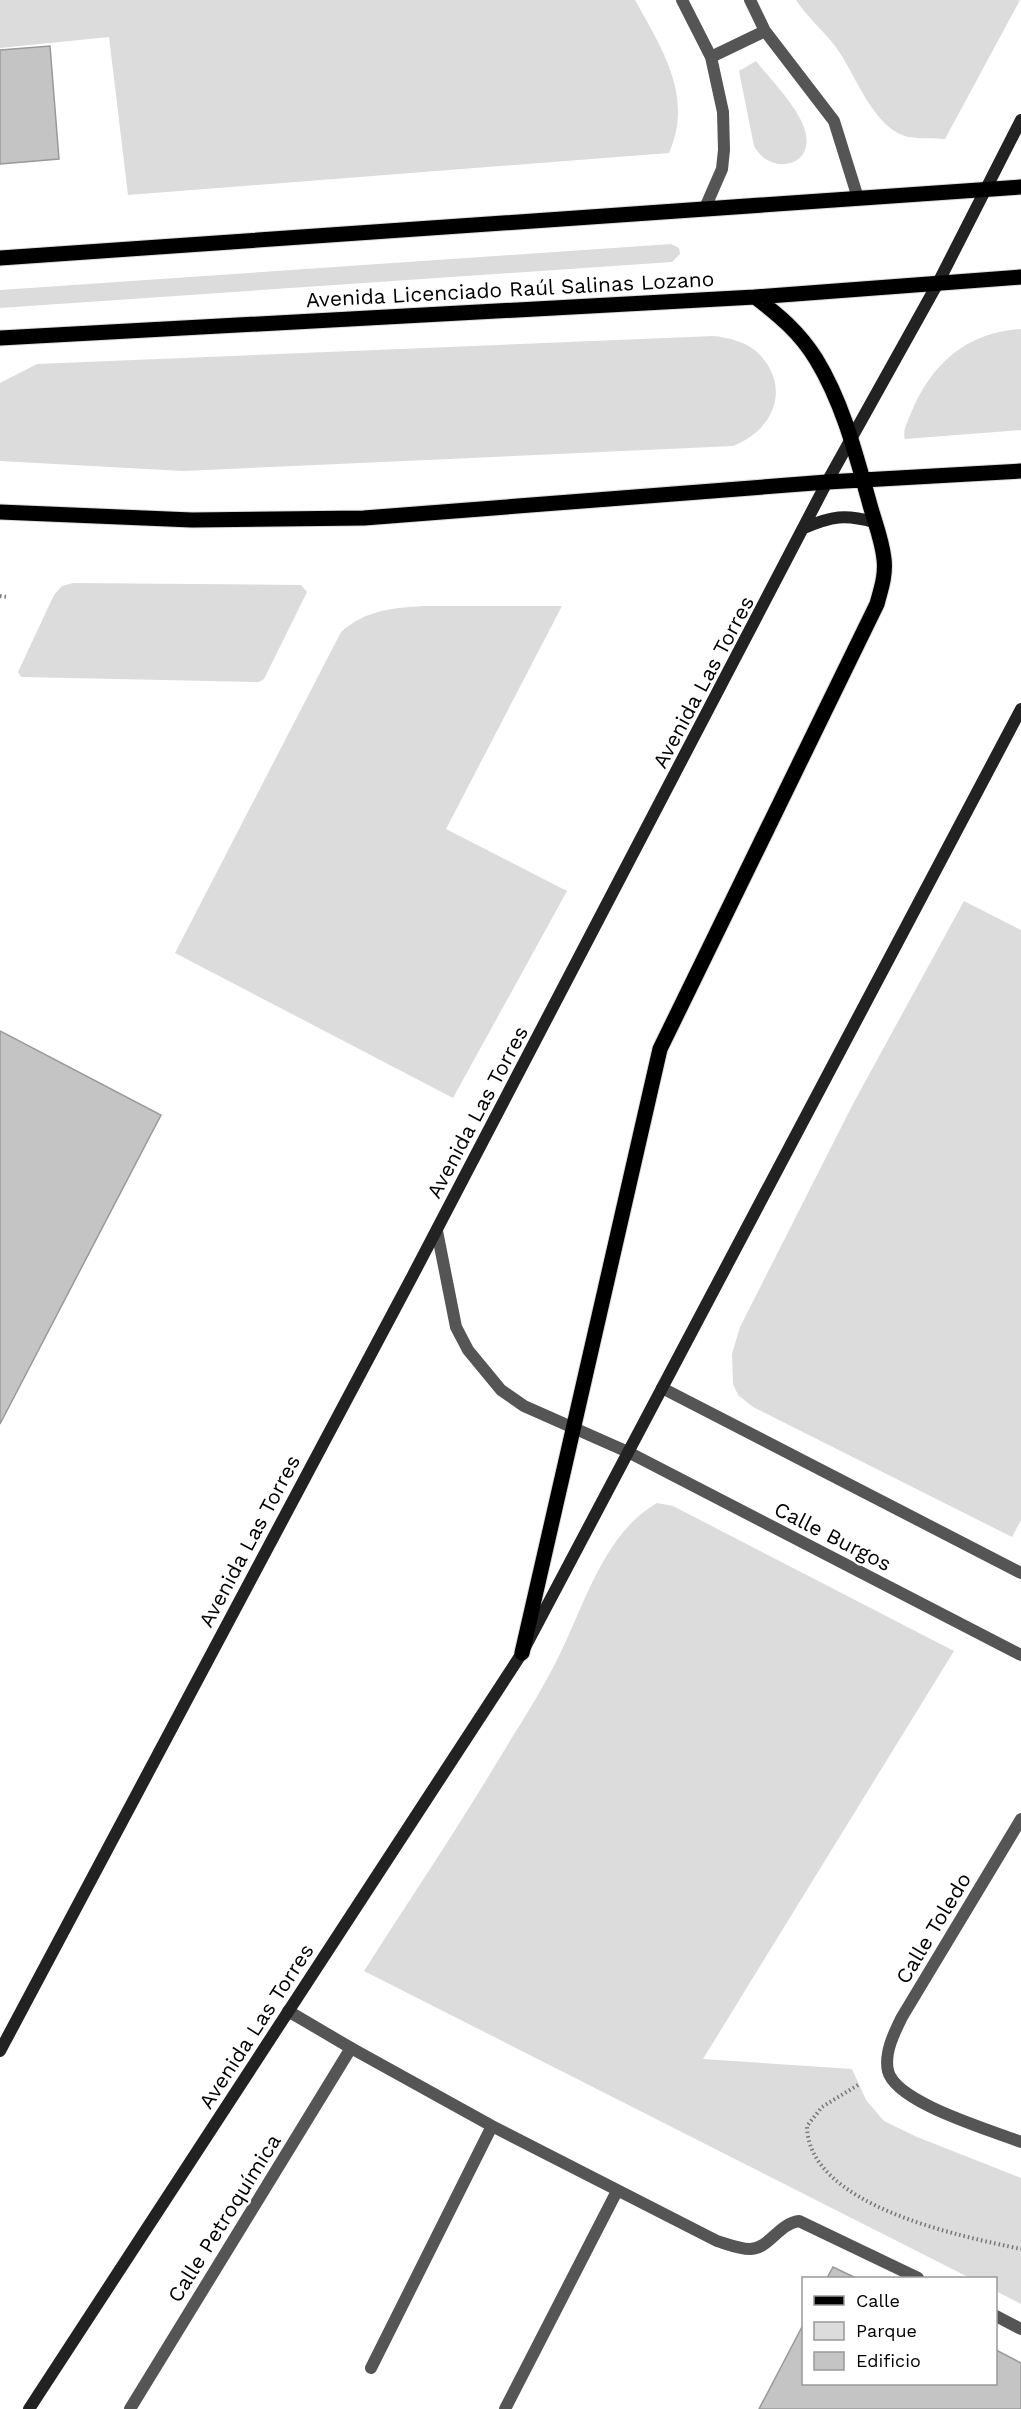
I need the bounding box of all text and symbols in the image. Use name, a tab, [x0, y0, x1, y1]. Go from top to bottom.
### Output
street label: Avenida Licenciado Raúl Salinas Lozano	[305, 266, 715, 312]
street label: Avenida Las Torres	[647, 592, 759, 772]
street label: Avenida Las Torres	[421, 1022, 533, 1202]
street label: Avenida Las Torres	[193, 1451, 305, 1631]
street label: Calle Burgos	[770, 1496, 896, 1576]
street label: Calle Toledo	[890, 1868, 976, 1988]
street label: Avenida Las Torres	[193, 1939, 319, 2113]
street label: Calle Petroquímica	[162, 2129, 286, 2307]
legend	[802, 2277, 997, 2385]
text: Calle	[856, 2290, 900, 2311]
text: Parque	[856, 2320, 917, 2341]
text: Edificio	[856, 2350, 921, 2371]

